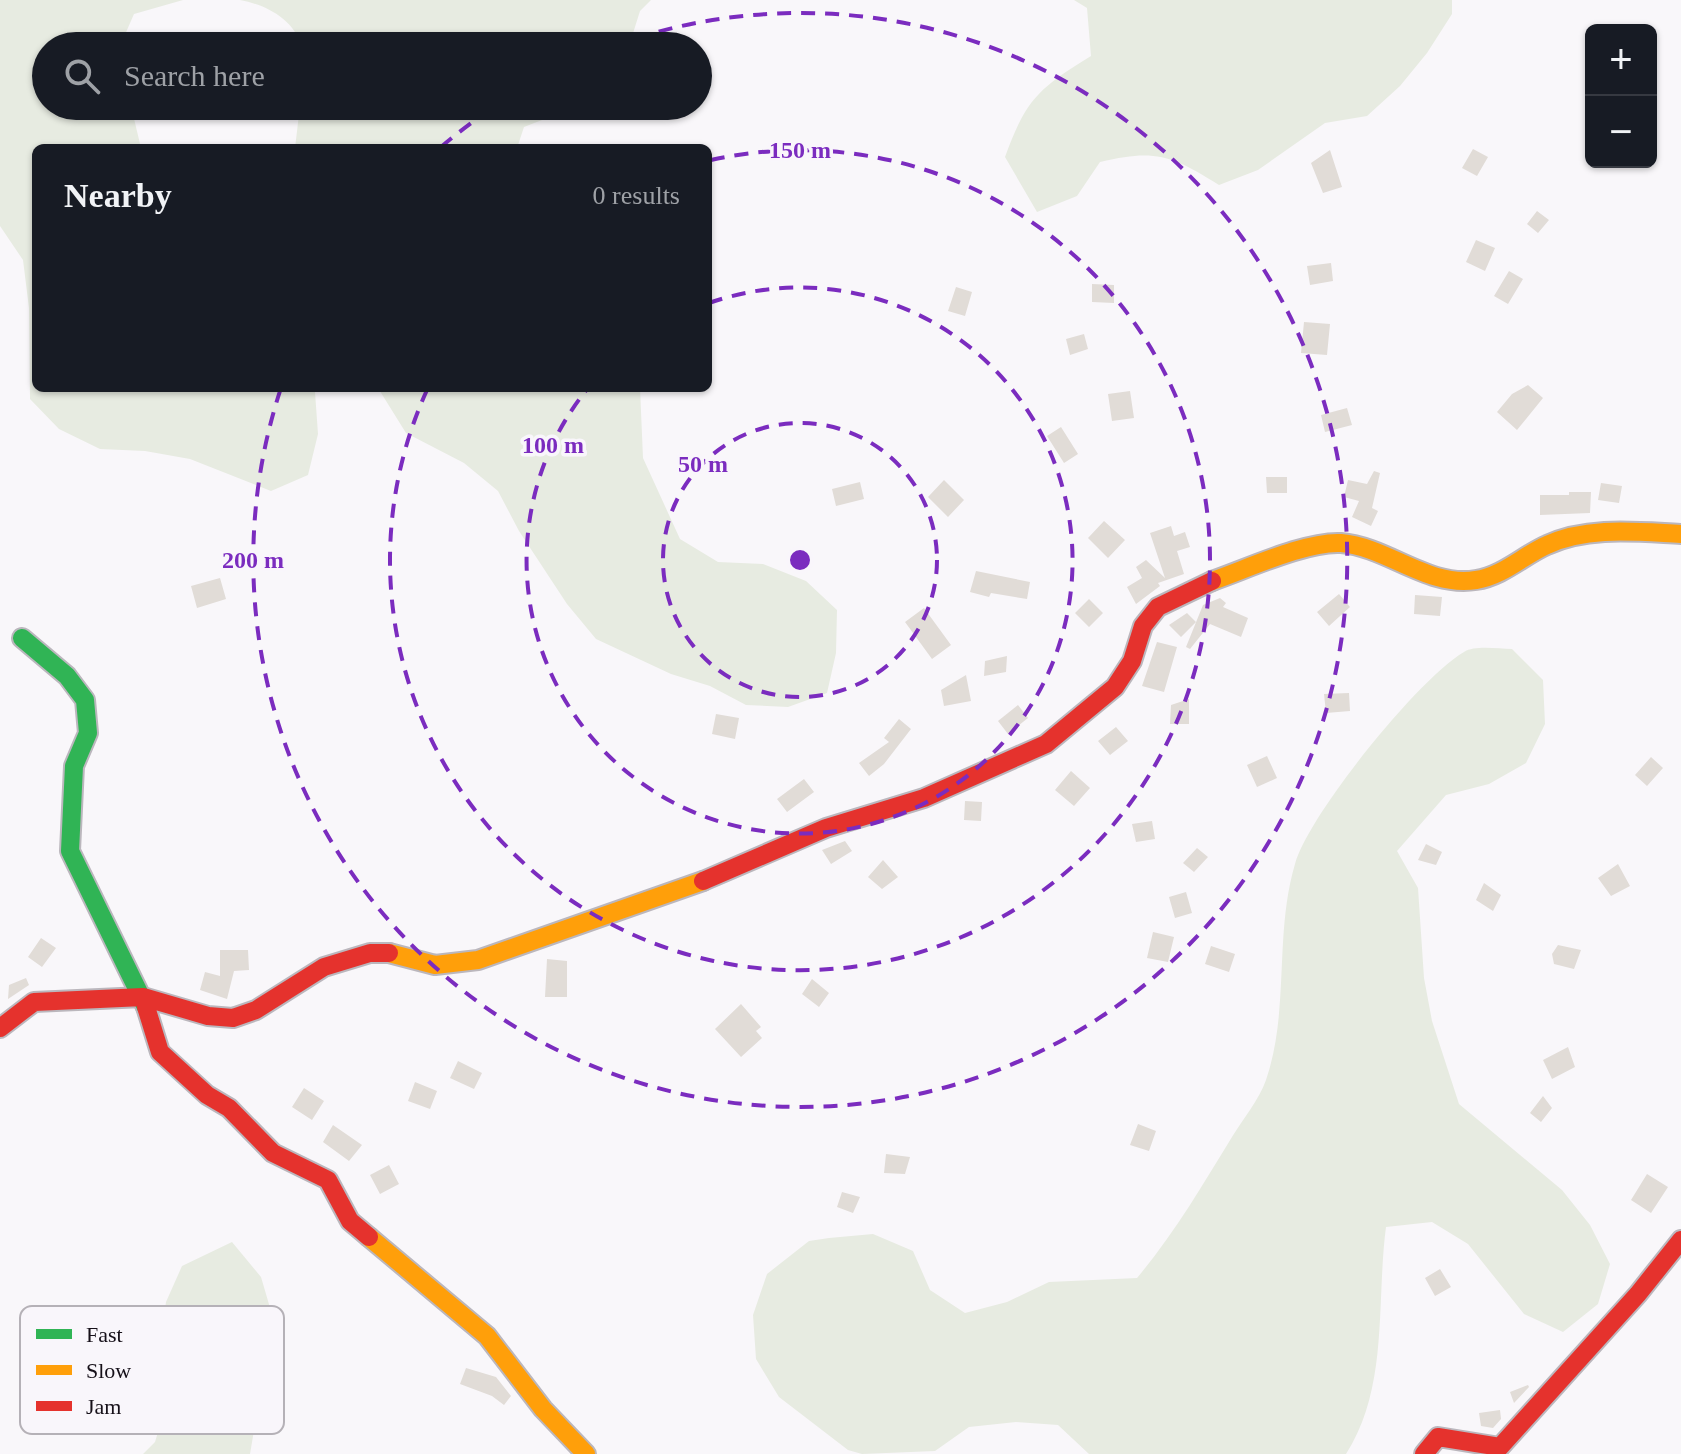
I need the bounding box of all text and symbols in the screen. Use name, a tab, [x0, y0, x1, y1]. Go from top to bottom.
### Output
map controls	[1585, 24, 1657, 168]
button: +	[1585, 24, 1657, 96]
search box	[32, 32, 712, 120]
icon: search	[60, 54, 104, 98]
text: Search here	[124, 59, 265, 92]
button: −	[1585, 96, 1657, 168]
text: 150 m	[769, 137, 831, 163]
text: Nearby	[64, 177, 172, 214]
text: 0 results	[593, 181, 680, 210]
text: 100 m	[522, 432, 584, 458]
text: 50 m	[678, 451, 728, 477]
centre of rings	[786, 546, 814, 574]
text: 200 m	[222, 547, 284, 573]
legend	[20, 1306, 284, 1434]
text: Fast	[86, 1322, 123, 1347]
text: Slow	[86, 1358, 131, 1383]
text: Jam	[86, 1394, 121, 1419]

